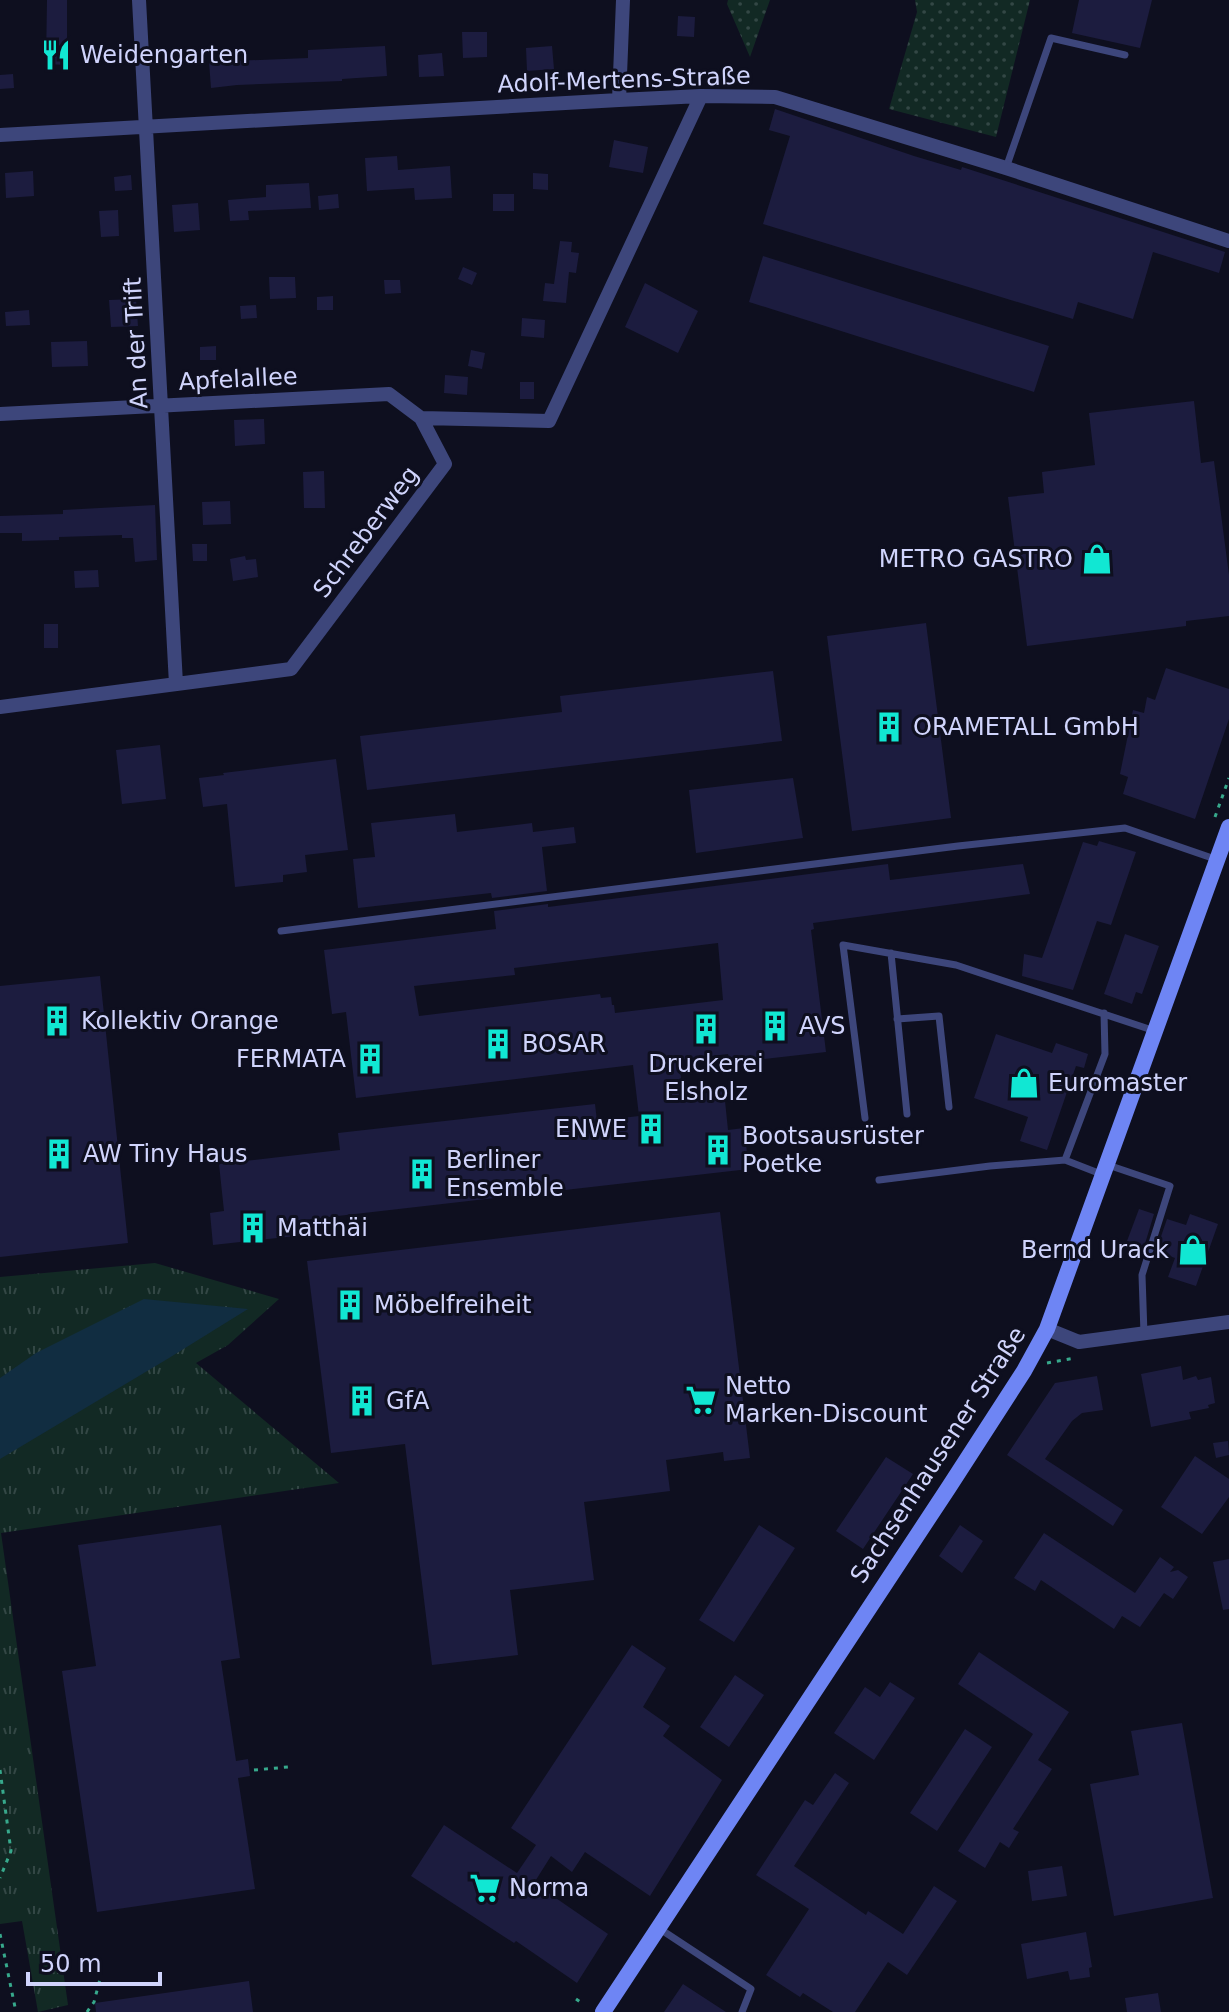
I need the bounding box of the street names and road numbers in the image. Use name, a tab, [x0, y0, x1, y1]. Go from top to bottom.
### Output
street label: Adolf-Mertens-Straße	[497, 62, 751, 98]
street label: An der Trift	[119, 276, 153, 410]
street label: Apfelallee	[178, 362, 298, 396]
street label: Schreberweg	[308, 461, 424, 603]
street label: Sachsenhausener Straße	[845, 1322, 1031, 1588]

